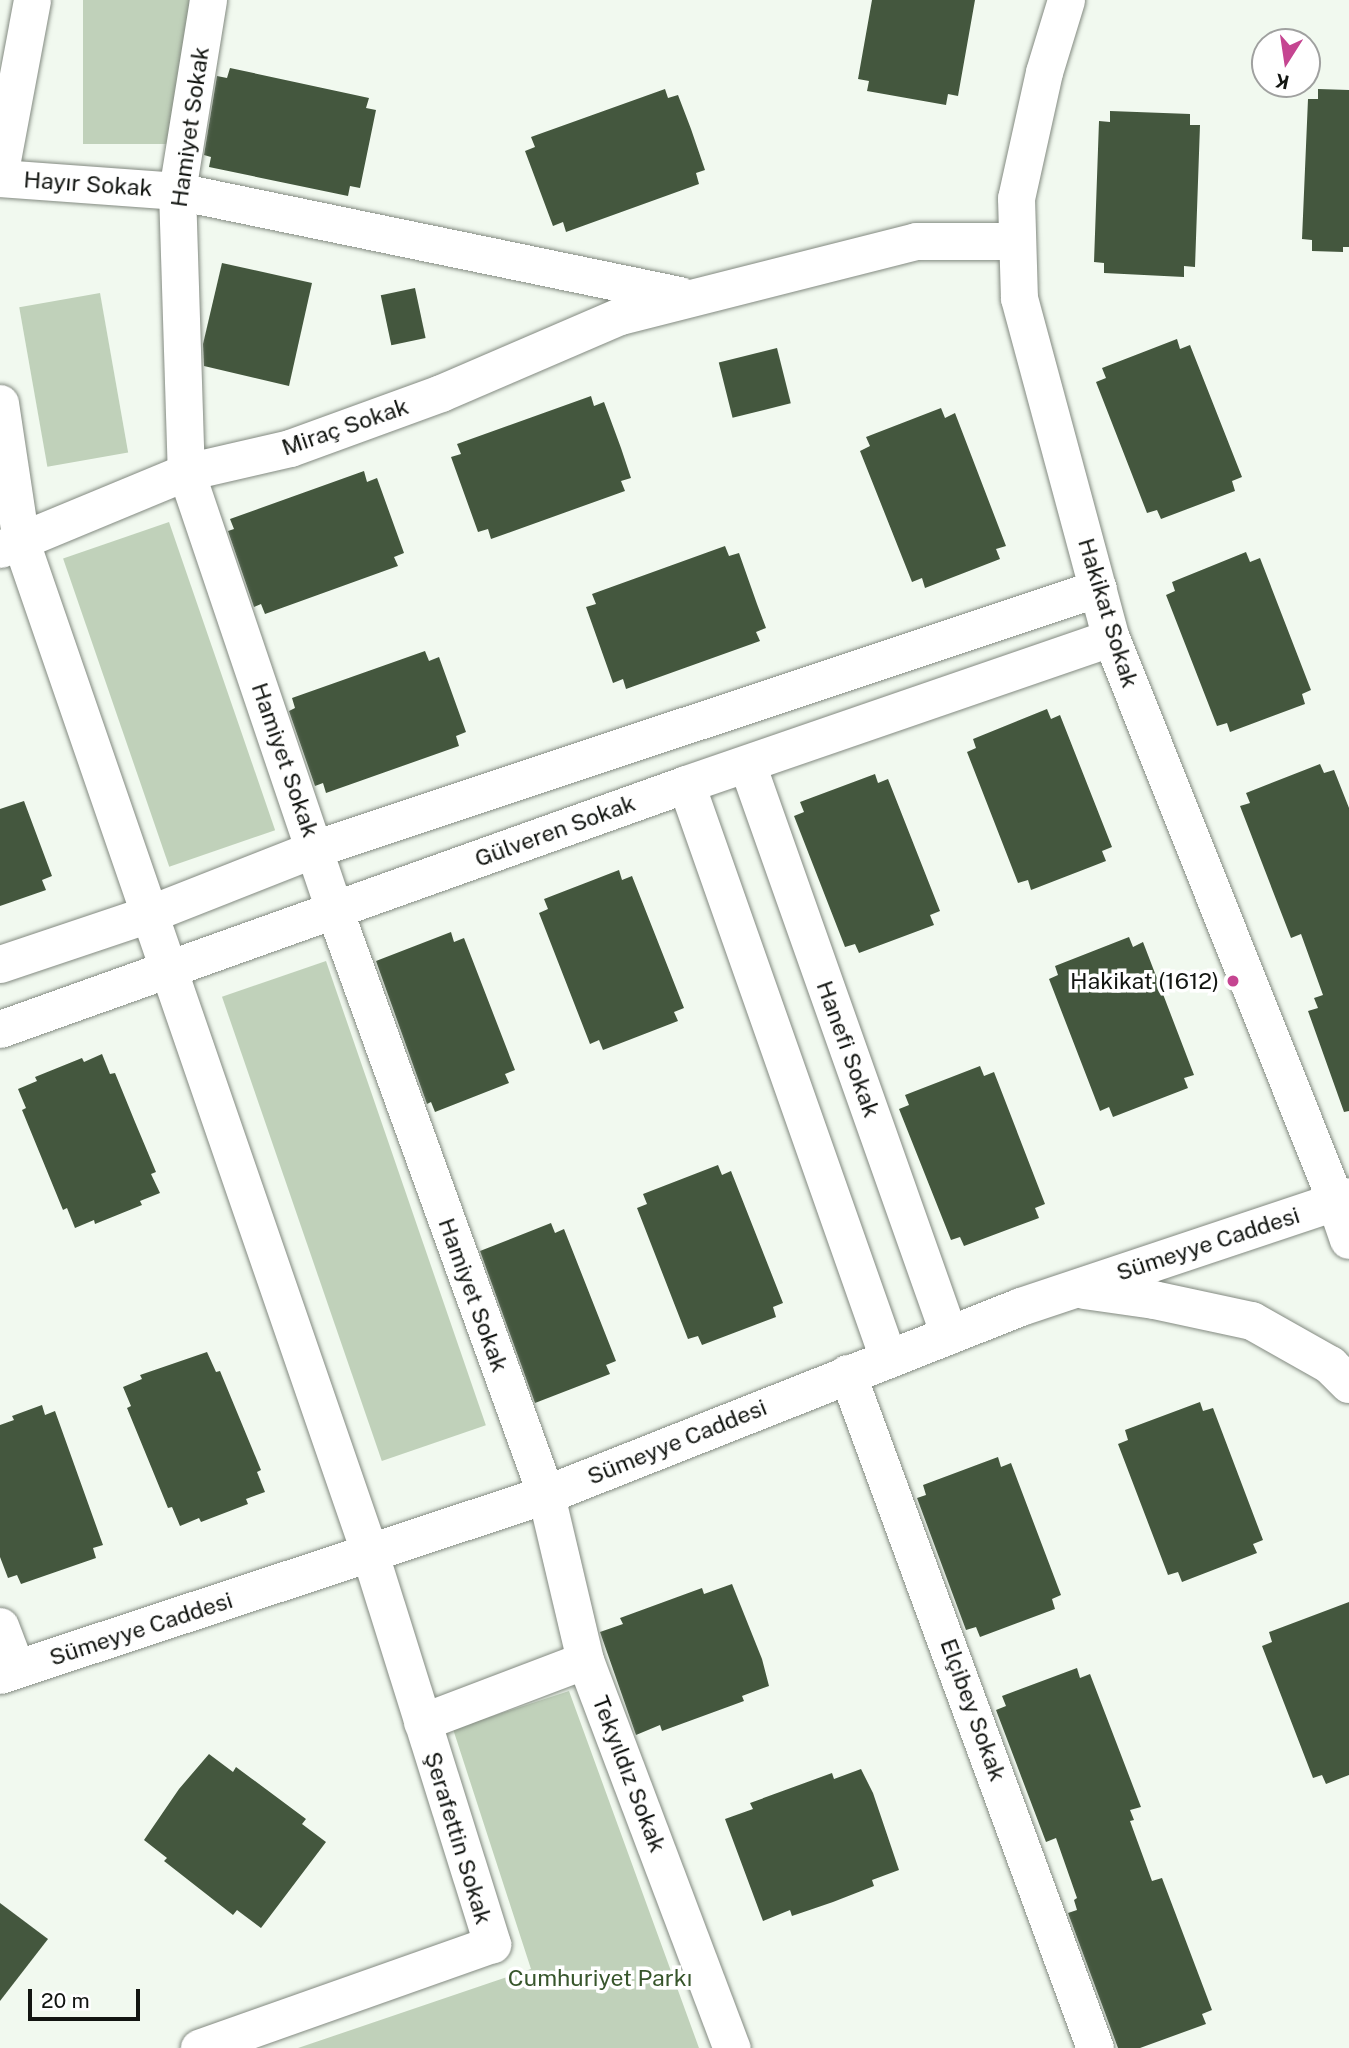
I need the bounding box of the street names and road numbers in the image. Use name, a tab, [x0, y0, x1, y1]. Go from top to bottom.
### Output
street label: Hamiyet Sokak	[165, 45, 215, 209]
street label: Hayır Sokak	[23, 166, 153, 202]
street label: Miraç Sokak	[278, 392, 412, 462]
street label: Hakikat Sokak	[1072, 535, 1144, 691]
street label: Hamiyet Sokak	[246, 679, 324, 841]
street label: Gülveren Sokak	[471, 789, 639, 873]
street label: Hanefi Sokak	[811, 977, 885, 1121]
street label: Sümeyye Caddesi	[1113, 1201, 1303, 1287]
street label: Hamiyet Sokak	[432, 1214, 514, 1376]
street label: Sümeyye Caddesi	[583, 1393, 771, 1491]
street label: Sümeyye Caddesi	[46, 1586, 236, 1672]
street label: Elçibey Sokak	[934, 1635, 1012, 1785]
street label: Tekyıldız Sokak	[586, 1692, 672, 1856]
street label: Şerafettin Sokak	[419, 1748, 497, 1928]

